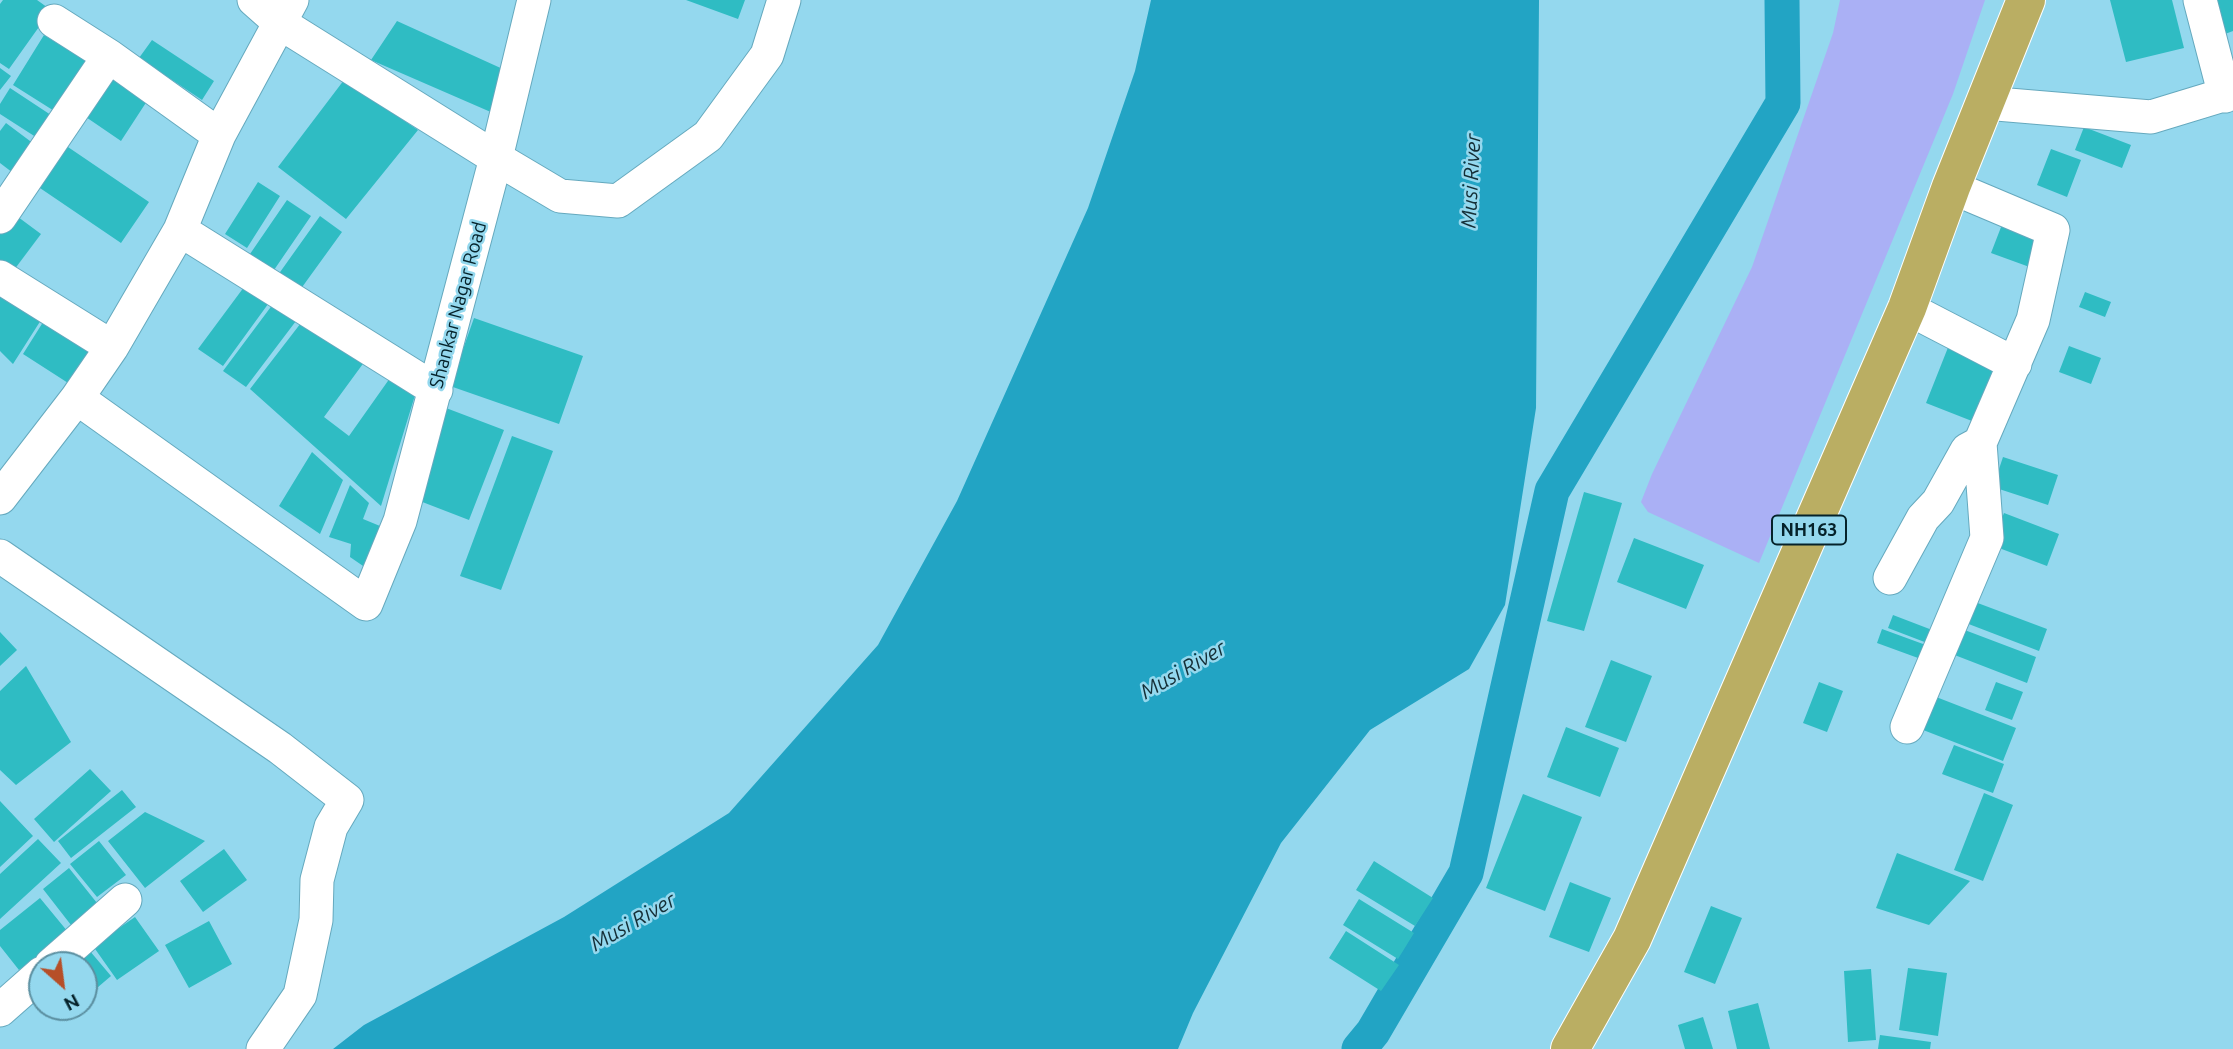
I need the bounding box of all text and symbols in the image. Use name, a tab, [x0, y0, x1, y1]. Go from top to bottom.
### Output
water label: Musi River	[1456, 133, 1486, 229]
street label: Shankar Nagar Road	[425, 219, 491, 391]
road number: NH163	[1772, 516, 1846, 544]
water label: Musi River	[1136, 635, 1230, 705]
water label: Musi River	[586, 887, 680, 957]
north arrow	[28, 951, 98, 1021]
text: N	[60, 990, 83, 1016]

